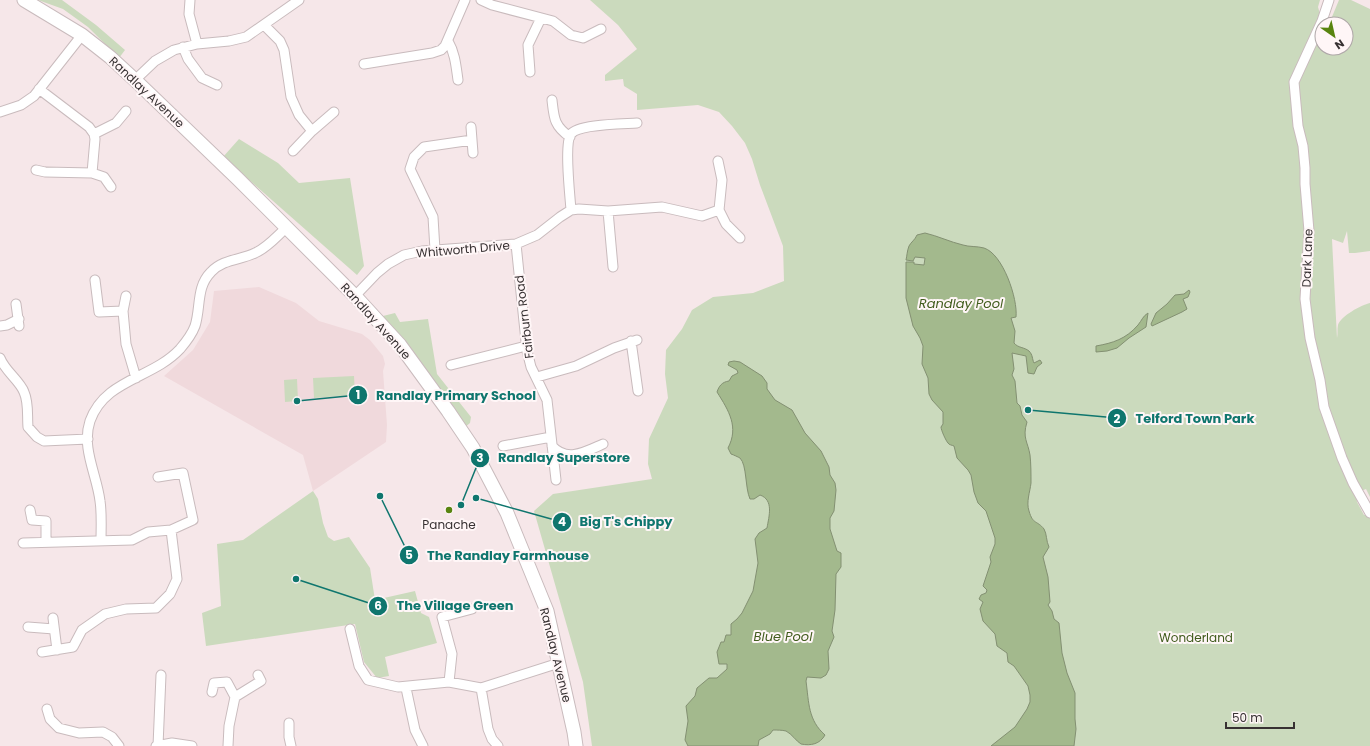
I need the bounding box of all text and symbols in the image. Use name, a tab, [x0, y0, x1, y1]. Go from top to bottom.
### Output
north arrow	[1314, 16, 1354, 56]
text: N	[1332, 35, 1347, 53]
street label: Randlay Avenue	[106, 53, 188, 131]
street label: Dark Lane	[1297, 228, 1317, 288]
street label: Whitworth Drive	[415, 236, 511, 262]
street label: Fairburn Road	[510, 274, 538, 360]
street label: Randlay Avenue	[337, 279, 415, 363]
water label: Randlay Pool	[919, 294, 1004, 313]
callout: Randlay Primary School	[348, 383, 544, 408]
text: 1	[356, 386, 360, 403]
text: Randlay Primary School	[376, 386, 536, 405]
callout: Telford Town Park	[1107, 406, 1262, 431]
text: Telford Town Park	[1136, 409, 1254, 428]
text: 2	[1114, 410, 1121, 427]
callout: Randlay Superstore	[470, 445, 638, 470]
text: Randlay Superstore	[498, 448, 630, 467]
text: 3	[476, 449, 484, 466]
marker: Panache	[444, 505, 454, 515]
callout: Big T's Chippy	[552, 509, 681, 534]
text: Big T's Chippy	[580, 512, 673, 531]
text: 4	[558, 513, 566, 530]
place label: Panache	[422, 516, 476, 533]
callout: The Randlay Farmhouse	[399, 543, 597, 568]
text: 5	[405, 546, 413, 563]
text: The Randlay Farmhouse	[427, 546, 589, 565]
callout: The Village Green	[368, 593, 521, 618]
text: The Village Green	[397, 596, 514, 615]
text: 6	[374, 597, 382, 614]
street label: Randlay Avenue	[536, 606, 576, 704]
water label: Blue Pool	[754, 627, 813, 646]
park label: Wonderland	[1159, 629, 1233, 646]
scale bar	[1226, 704, 1294, 730]
text: 50 m	[1232, 709, 1263, 726]

